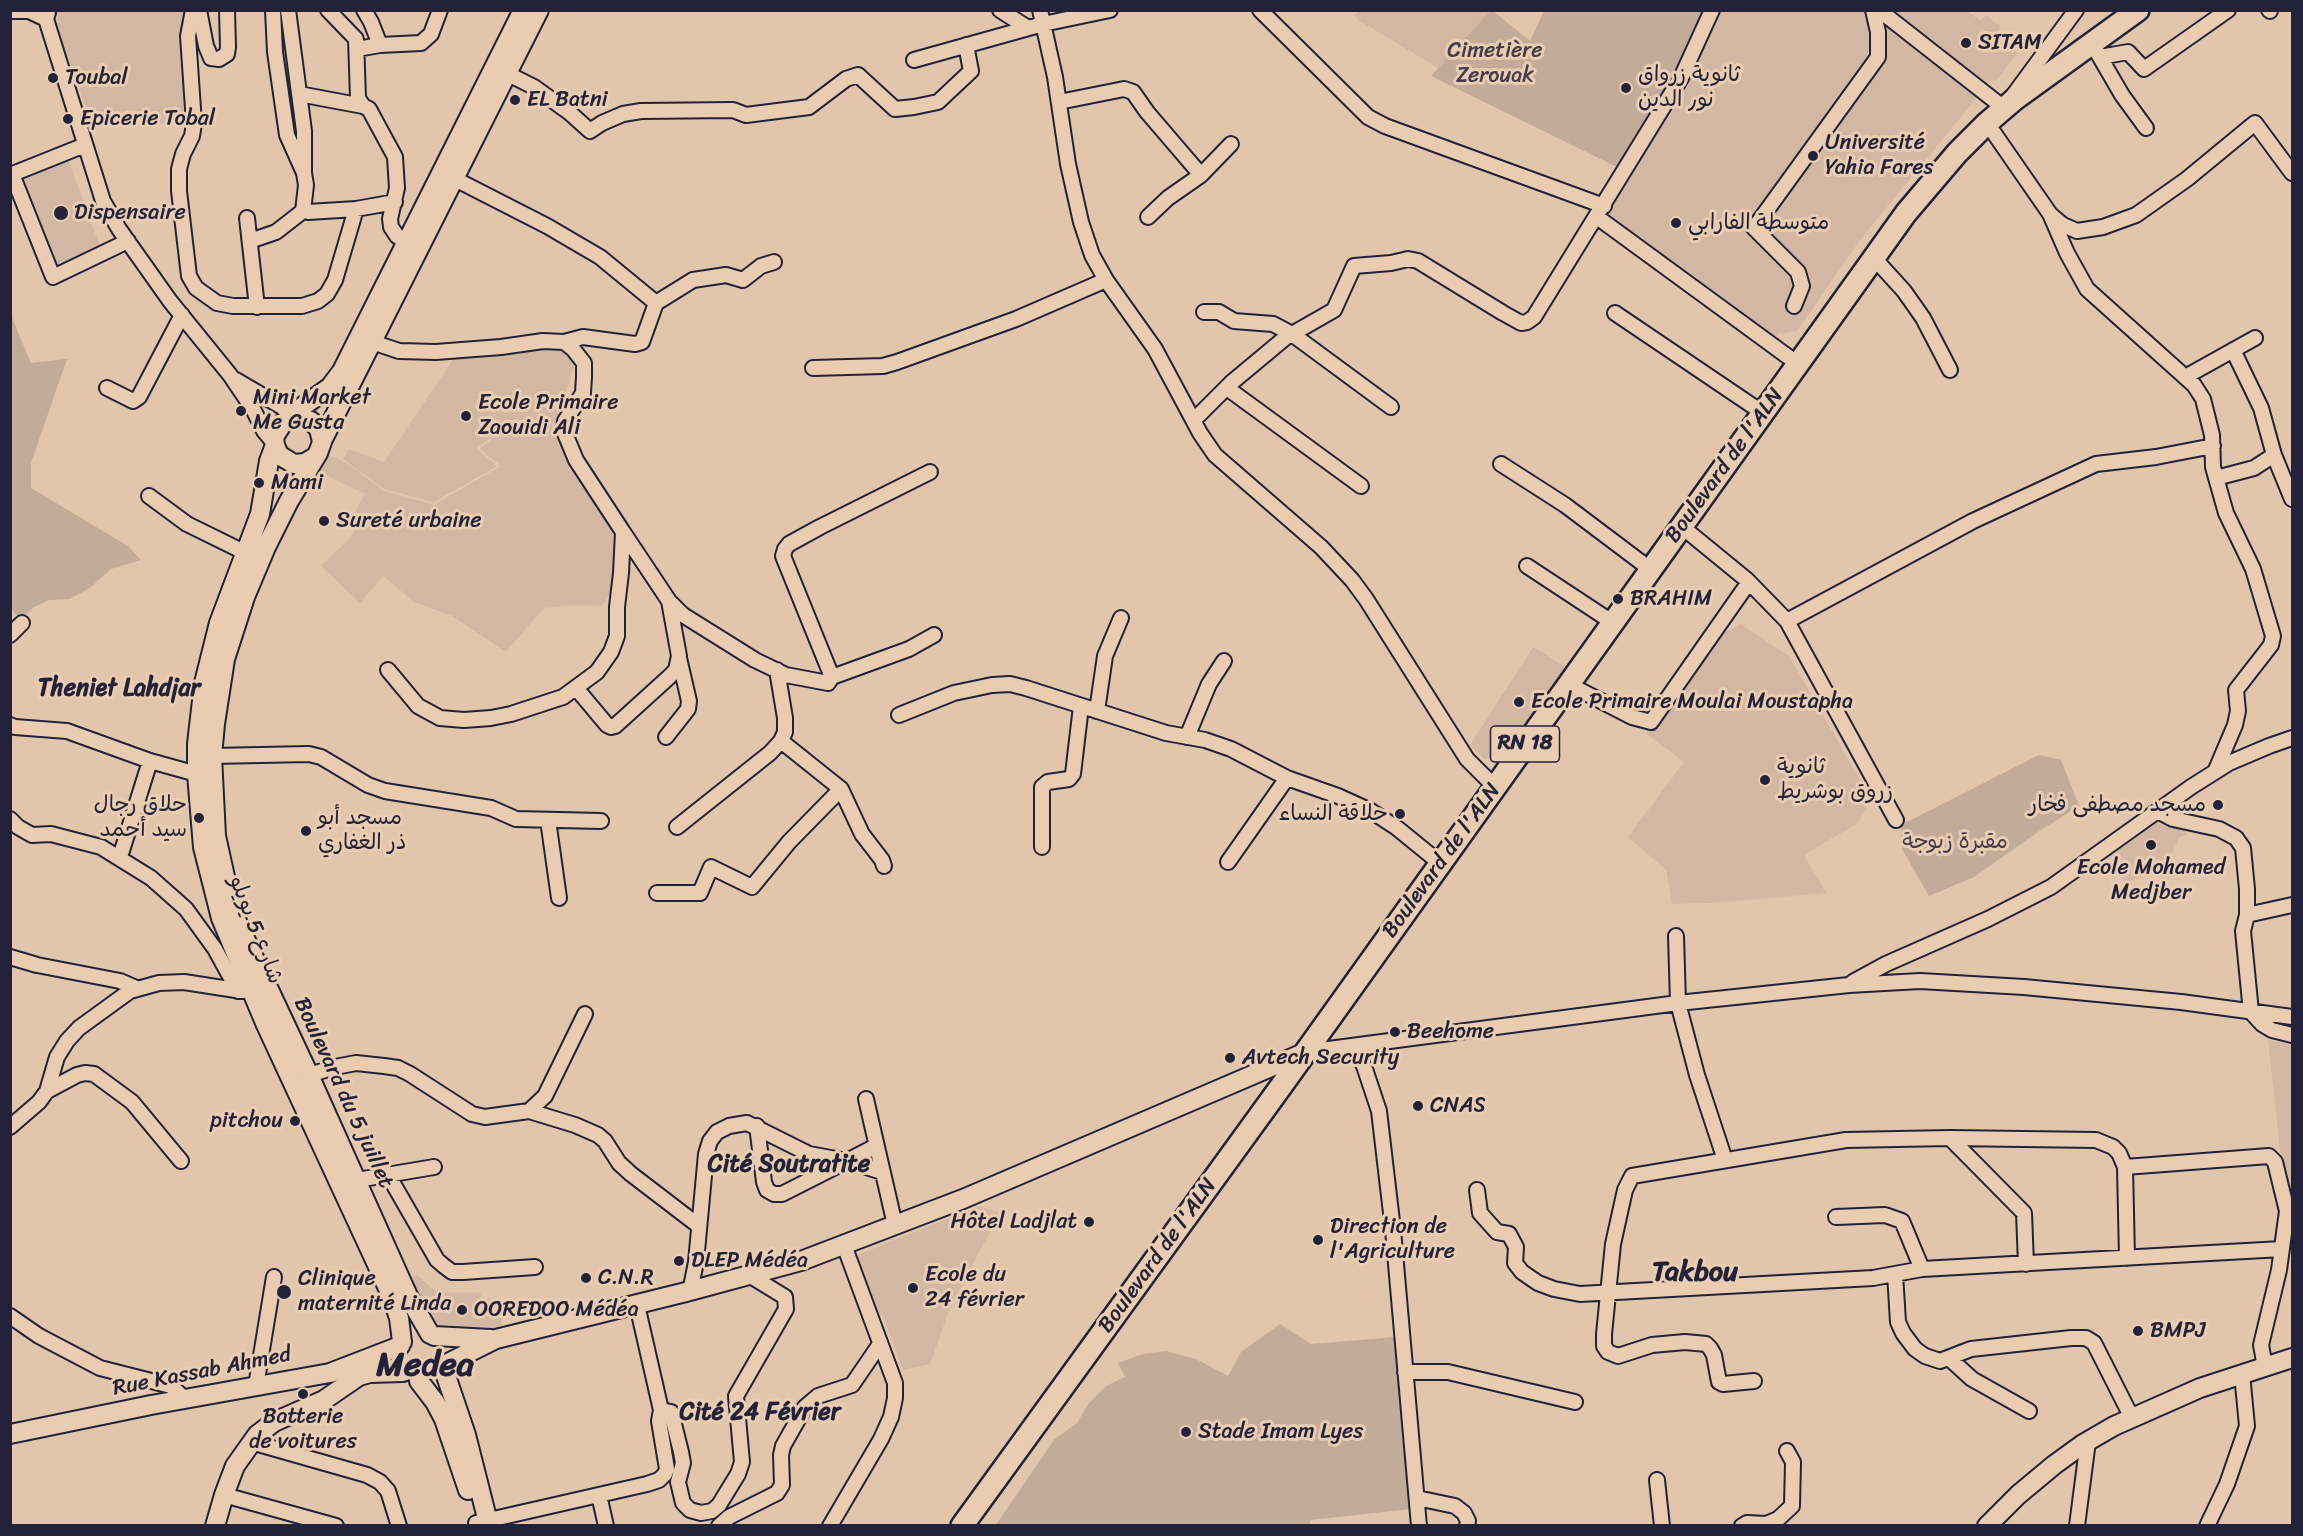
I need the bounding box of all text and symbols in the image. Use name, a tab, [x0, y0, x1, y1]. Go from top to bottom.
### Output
place label: SITAM	[1978, 30, 2042, 56]
marker: SITAM	[1959, 36, 1973, 50]
park label: Cimetière Zerouak	[1447, 38, 1543, 90]
place label: ثانوية زرواق نور الدين	[1638, 62, 1740, 113]
place label: Toubal	[65, 65, 128, 91]
marker: Toubal	[46, 71, 60, 85]
marker: ثانوية زرواق نور الدين	[1619, 81, 1633, 95]
place label: EL Batni	[527, 87, 608, 113]
marker: EL Batni	[508, 93, 522, 107]
place label: Epicerie Tobal	[80, 106, 215, 132]
marker: Epicerie Tobal	[61, 112, 75, 126]
place label: Université Yahia Fares	[1825, 130, 1934, 182]
marker: Université Yahia Fares	[1806, 149, 1820, 163]
place label: Dispensaire	[74, 200, 186, 226]
marker: Dispensaire	[52, 204, 70, 222]
place label: متوسطة الفارابي	[1688, 210, 1829, 236]
marker: متوسطة الفارابي	[1669, 216, 1683, 230]
street label: Boulevard de l'ALN	[1660, 384, 1790, 548]
place label: Mini Market Me Gusta	[253, 385, 371, 436]
place label: Ecole Primaire Zaouidi Ali	[478, 390, 618, 442]
marker: Mini Market Me Gusta	[234, 404, 248, 418]
marker: Ecole Primaire Zaouidi Ali	[459, 409, 473, 423]
place label: Mami	[271, 470, 323, 496]
marker: Mami	[252, 476, 266, 490]
place label: Sureté urbaine	[336, 508, 482, 534]
marker: Sureté urbaine	[317, 514, 331, 528]
place label: BRAHIM	[1630, 586, 1712, 612]
marker: BRAHIM	[1611, 592, 1625, 606]
district label: Theniet Lahdjar	[38, 675, 200, 703]
place label: Ecole Primaire Moulai Moustapha	[1531, 689, 1853, 715]
marker: Ecole Primaire Moulai Moustapha	[1512, 695, 1526, 709]
road number: RN 18	[1490, 726, 1559, 762]
place label: ثانوية زروق بوشريط	[1777, 754, 1893, 806]
marker: ثانوية زروق بوشريط	[1758, 773, 1772, 787]
street label: Boulevard de l'ALN	[1377, 779, 1507, 943]
place label: حلاق رجال سيد أحمد	[94, 792, 187, 843]
place label: مسجد مصطفى فخار	[2029, 792, 2206, 818]
marker: مسجد مصطفى فخار	[2211, 798, 2225, 812]
place label: حلاقة النساء	[1278, 801, 1388, 827]
place label: مسجد أبو ذر الغفاري	[318, 805, 407, 856]
marker: حلاقة النساء	[1393, 807, 1407, 821]
marker: حلاق رجال سيد أحمد	[192, 811, 206, 825]
marker: مسجد أبو ذر الغفاري	[299, 824, 313, 838]
park label: مقبرة زبوجة	[1902, 829, 2008, 855]
marker: Ecole Mohamed Medjber	[2144, 838, 2158, 852]
place label: Ecole Mohamed Medjber	[2077, 855, 2225, 906]
street label: شارع 5 يويلو	[222, 872, 288, 988]
street label: Boulevard du 5 juillet	[287, 993, 399, 1193]
place label: Beehome	[1407, 1019, 1494, 1045]
marker: Beehome	[1388, 1025, 1402, 1039]
place label: Avtech Security	[1242, 1045, 1399, 1071]
marker: Avtech Security	[1223, 1051, 1237, 1065]
place label: CNAS	[1430, 1093, 1485, 1119]
marker: CNAS	[1411, 1099, 1425, 1113]
place label: pitchou	[210, 1108, 283, 1134]
marker: pitchou	[288, 1114, 302, 1128]
district label: Cité Soutratite	[708, 1151, 870, 1179]
street label: Boulevard de l'ALN	[1093, 1174, 1223, 1338]
place label: Hôtel Ladjlat	[950, 1209, 1077, 1235]
place label: Direction de l'Agriculture	[1330, 1214, 1455, 1266]
marker: Hôtel Ladjlat	[1082, 1215, 1096, 1229]
marker: Direction de l'Agriculture	[1311, 1233, 1325, 1247]
place label: DLEP Médéa	[691, 1248, 808, 1274]
marker: DLEP Médéa	[672, 1254, 686, 1268]
district label: Takbou	[1652, 1256, 1738, 1290]
place label: Ecole du 24 février	[925, 1262, 1024, 1314]
place label: C.N.R	[598, 1265, 654, 1291]
place label: Clinique maternité Linda	[298, 1266, 451, 1318]
marker: C.N.R	[579, 1271, 593, 1285]
marker: Ecole du 24 février	[906, 1281, 920, 1295]
marker: Clinique maternité Linda	[275, 1283, 293, 1301]
place label: OOREDOO Médéa	[474, 1297, 639, 1323]
marker: OOREDOO Médéa	[455, 1303, 469, 1317]
place label: BMPJ	[2150, 1318, 2206, 1344]
marker: BMPJ	[2131, 1324, 2145, 1338]
street label: Rue Kassab Ahmed	[111, 1342, 293, 1402]
district label: Medea	[376, 1346, 474, 1386]
marker: Batterie de voitures	[296, 1387, 310, 1401]
district label: Cité 24 Février	[680, 1399, 840, 1427]
place label: Batterie de voitures	[249, 1404, 357, 1456]
place label: Stade Imam Lyes	[1198, 1419, 1363, 1445]
marker: Stade Imam Lyes	[1179, 1425, 1193, 1439]

